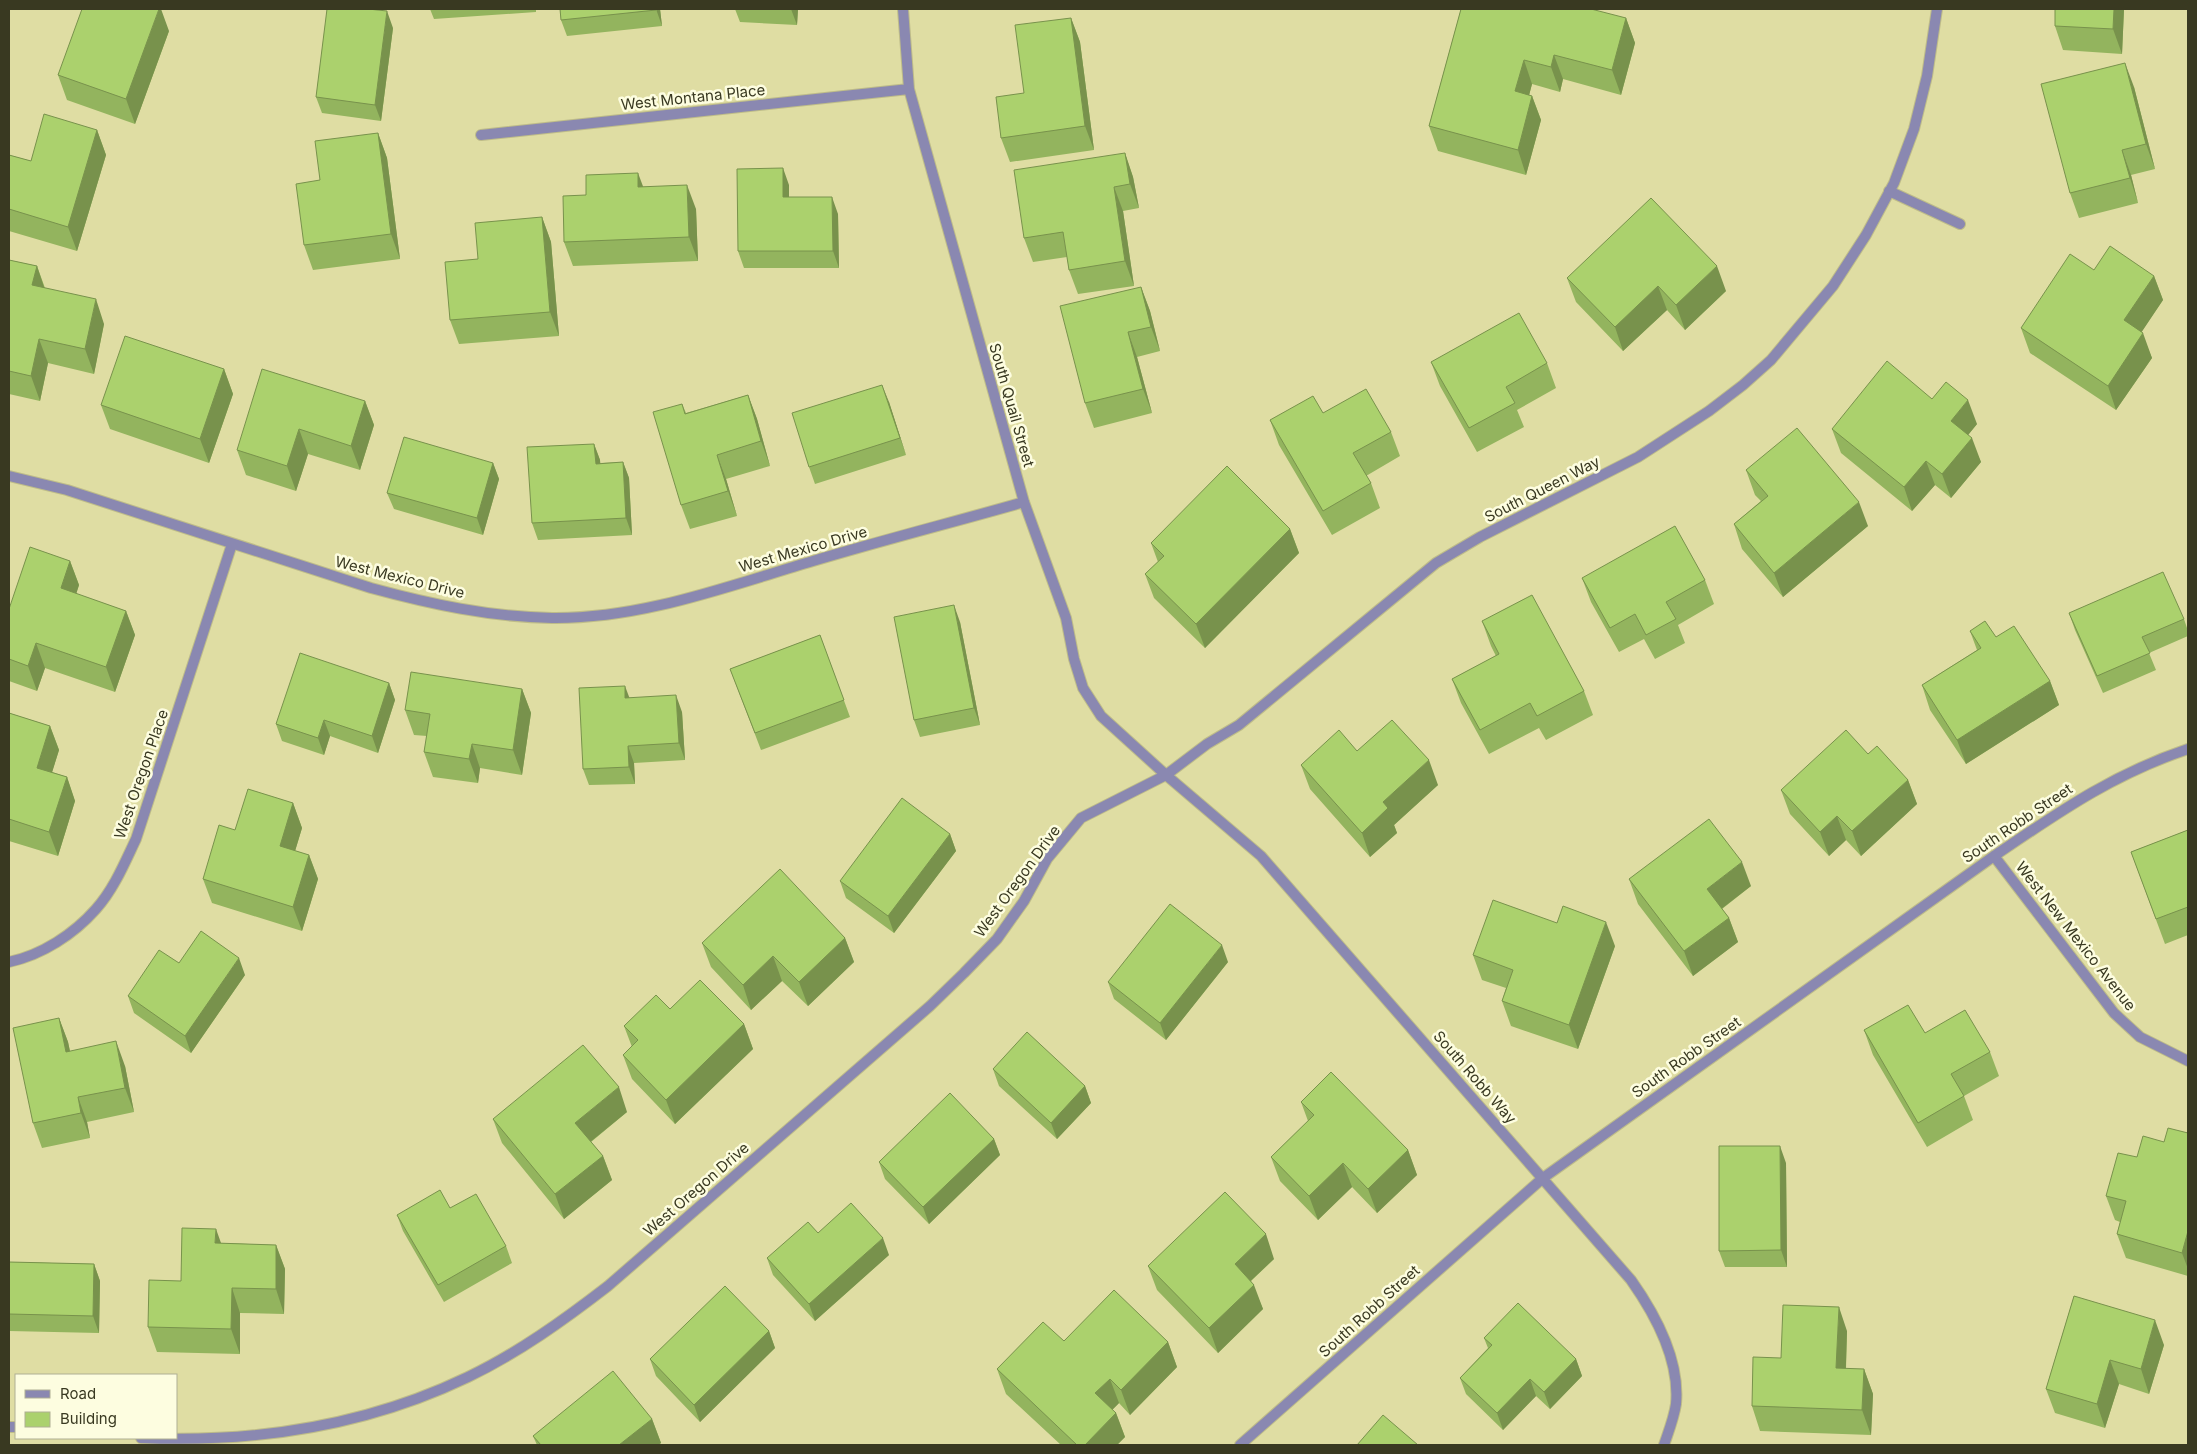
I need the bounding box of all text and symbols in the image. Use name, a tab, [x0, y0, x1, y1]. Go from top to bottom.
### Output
street label: West Montana Place	[620, 80, 766, 114]
street label: South Quail Street	[985, 341, 1039, 469]
street label: South Queen Way	[1481, 451, 1603, 526]
street label: West Mexico Drive	[737, 522, 869, 576]
street label: West Mexico Drive	[333, 552, 467, 602]
street label: West Oregon Place	[110, 707, 172, 841]
street label: South Robb Street	[1958, 779, 2076, 867]
street label: West Oregon Drive	[970, 821, 1064, 941]
street label: West New Mexico Avenue	[2012, 858, 2140, 1014]
street label: South Robb Street	[1628, 1012, 1744, 1102]
street label: South Robb Way	[1429, 1027, 1521, 1128]
street label: West Oregon Drive	[639, 1138, 753, 1240]
street label: South Robb Street	[1315, 1261, 1423, 1361]
legend	[15, 1374, 178, 1439]
text: Road	[60, 1384, 96, 1403]
text: Building	[60, 1409, 117, 1428]

